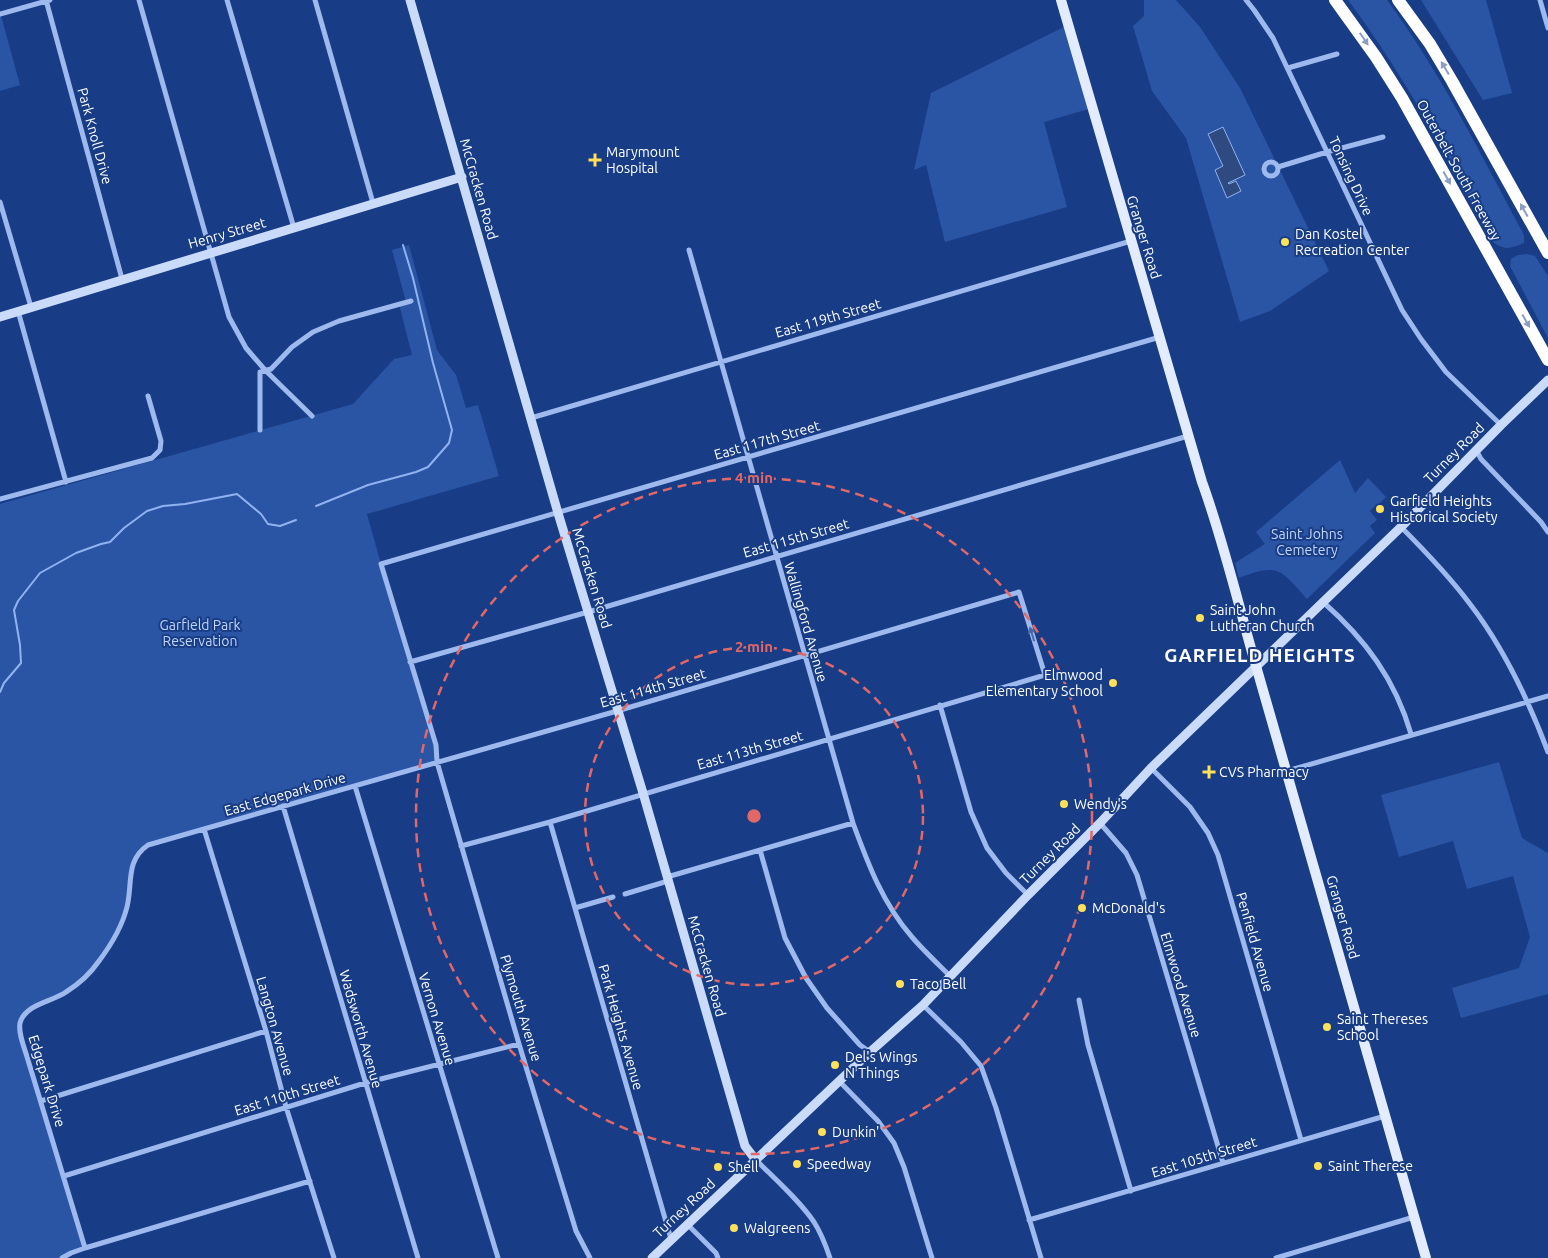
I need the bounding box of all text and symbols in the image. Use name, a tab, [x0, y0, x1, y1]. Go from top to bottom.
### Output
one-way arrow	[1359, 32, 1369, 46]
one-way arrow	[1440, 62, 1449, 75]
street label: Park Knoll Drive	[74, 86, 116, 186]
street label: Outerbelt South Freeway	[1414, 97, 1505, 243]
street label: Tonsing Drive	[1326, 134, 1376, 218]
street label: McCracken Road	[457, 137, 501, 241]
place label: Marymount Hospital	[606, 144, 680, 176]
marker: Marymount Hospital	[588, 153, 602, 167]
one-way arrow	[1443, 172, 1452, 185]
street label: Granger Road	[1124, 193, 1164, 281]
one-way arrow	[1520, 204, 1529, 217]
street label: Henry Street	[186, 214, 268, 252]
place label: Dan Kostel Recreation Center	[1295, 226, 1410, 258]
marker: Dan Kostel Recreation Center	[1279, 236, 1291, 248]
street label: East 119th Street	[773, 295, 883, 341]
one-way arrow	[1522, 313, 1530, 328]
street label: East 117th Street	[712, 417, 822, 463]
street label: Turney Road	[1421, 420, 1487, 486]
text: 4 min	[735, 469, 773, 486]
place label: Garfield Heights Historical Society	[1390, 493, 1498, 525]
marker: Garfield Heights Historical Society	[1374, 503, 1386, 515]
street label: East 115th Street	[741, 515, 851, 561]
street label: McCracken Road	[569, 526, 615, 630]
park label: Saint Johns Cemetery	[1271, 526, 1343, 558]
street label: Wallingford Avenue	[781, 560, 831, 684]
place label: Saint John Lutheran Church	[1210, 602, 1314, 634]
marker: Saint John Lutheran Church	[1194, 612, 1206, 624]
park label: Garfield Park Reservation	[159, 617, 241, 649]
one-way arrow	[1028, 626, 1036, 641]
text: 2 min	[735, 638, 773, 655]
district label: GARFIELD HEIGHTS	[1164, 644, 1356, 666]
street label: East 114th Street	[598, 665, 708, 711]
place label: Elmwood Elementary School	[986, 667, 1103, 699]
marker: Elmwood Elementary School	[1107, 677, 1119, 689]
street label: East 113th Street	[695, 727, 805, 773]
place label: CVS Pharmacy	[1219, 764, 1309, 780]
marker: CVS Pharmacy	[1203, 766, 1215, 778]
street label: East Edgepark Drive	[222, 769, 348, 819]
place label: Wendy's	[1074, 796, 1127, 812]
marker: Wendy's	[1058, 798, 1070, 810]
centre of rings	[745, 807, 763, 825]
street label: Turney Road	[1017, 821, 1083, 887]
street label: Granger Road	[1323, 873, 1363, 961]
street label: Penfield Avenue	[1233, 891, 1277, 993]
place label: McDonald's	[1092, 900, 1165, 916]
marker: McDonald's	[1076, 902, 1088, 914]
street label: McCracken Road	[685, 914, 729, 1018]
street label: Elmwood Avenue	[1157, 930, 1205, 1040]
street label: Plymouth Avenue	[497, 953, 545, 1063]
street label: Park Heights Avenue	[595, 962, 647, 1092]
street label: Wadsworth Avenue	[336, 968, 386, 1090]
street label: Vernon Avenue	[415, 971, 459, 1067]
street label: Langton Avenue	[253, 975, 297, 1077]
place label: Taco Bell	[910, 976, 967, 992]
marker: Taco Bell	[894, 978, 906, 990]
place label: Saint Thereses School	[1337, 1011, 1428, 1043]
marker: Saint Thereses School	[1321, 1021, 1333, 1033]
street label: Edgepark Drive	[25, 1033, 69, 1129]
place label: Del's Wings N Things	[845, 1049, 918, 1081]
marker: Del's Wings N Things	[829, 1059, 841, 1071]
street label: East 110th Street	[232, 1071, 342, 1119]
place label: Dunkin'	[832, 1124, 879, 1140]
marker: Dunkin'	[816, 1126, 828, 1138]
street label: East 105th Street	[1149, 1133, 1259, 1181]
place label: Speedway	[807, 1156, 871, 1172]
marker: Speedway	[791, 1158, 803, 1170]
place label: Saint Therese	[1328, 1158, 1413, 1174]
place label: Shell	[728, 1159, 759, 1175]
marker: Saint Therese	[1312, 1160, 1324, 1172]
marker: Shell	[712, 1161, 724, 1173]
street label: Turney Road	[650, 1175, 718, 1241]
place label: Walgreens	[744, 1220, 810, 1236]
marker: Walgreens	[728, 1222, 740, 1234]

